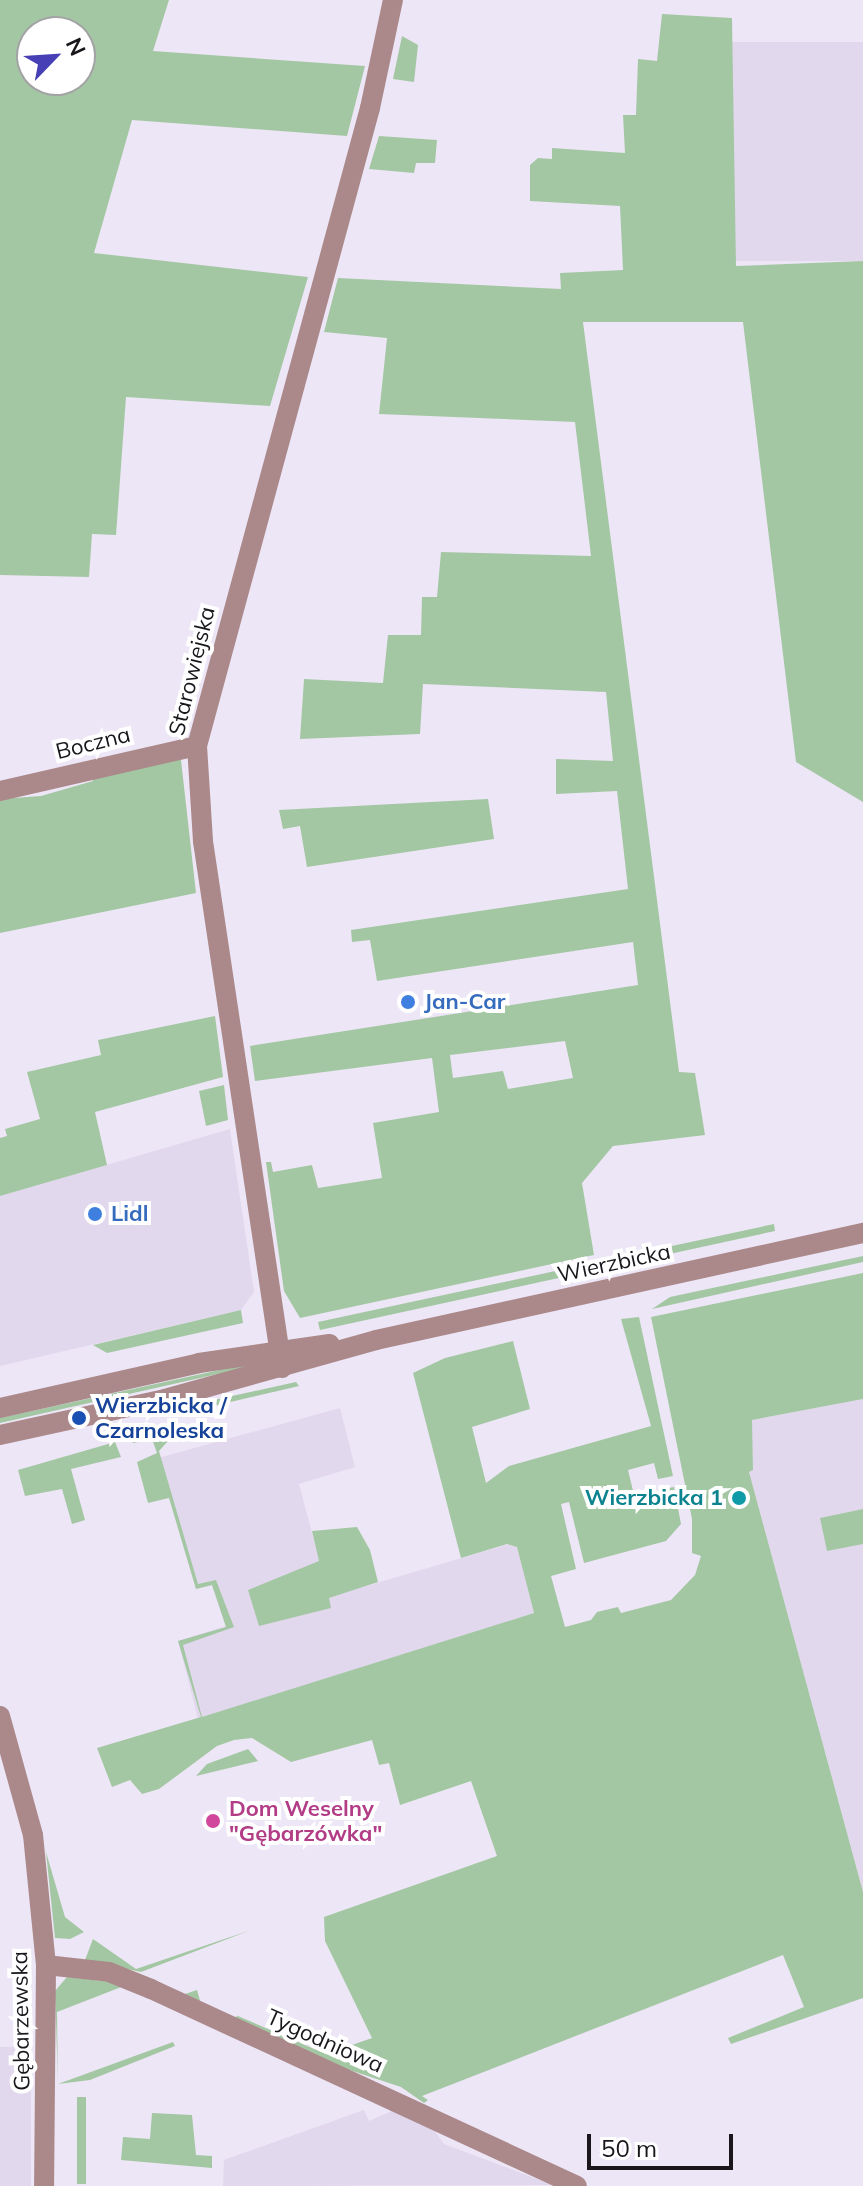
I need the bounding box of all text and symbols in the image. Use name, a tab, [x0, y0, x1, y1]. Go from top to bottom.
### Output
north arrow	[16, 16, 96, 96]
text: N	[60, 33, 92, 60]
street label: Starowiejska	[163, 604, 221, 738]
street label: Boczna	[53, 721, 133, 765]
place label: Jan-Car	[424, 989, 505, 1015]
marker: Jan-Car	[399, 993, 417, 1011]
place label: Lidl	[111, 1201, 148, 1227]
marker: Lidl	[86, 1205, 104, 1223]
street label: Wierzbicka	[555, 1238, 673, 1288]
place label: Wierzbicka / Czarnoleska	[95, 1392, 227, 1444]
marker: Wierzbicka / Czarnoleska	[70, 1409, 88, 1427]
place label: Wierzbicka 1	[585, 1485, 723, 1511]
marker: Wierzbicka 1	[730, 1489, 748, 1507]
place label: Dom Weselny "Gębarzówka"	[229, 1795, 382, 1846]
marker: Dom Weselny "Gębarzówka"	[204, 1812, 222, 1830]
street label: Gębarzewska	[7, 1951, 35, 2091]
street label: Tygodniowa	[263, 2004, 387, 2078]
scale bar	[591, 2118, 737, 2168]
text: 50 m	[601, 2133, 657, 2163]

